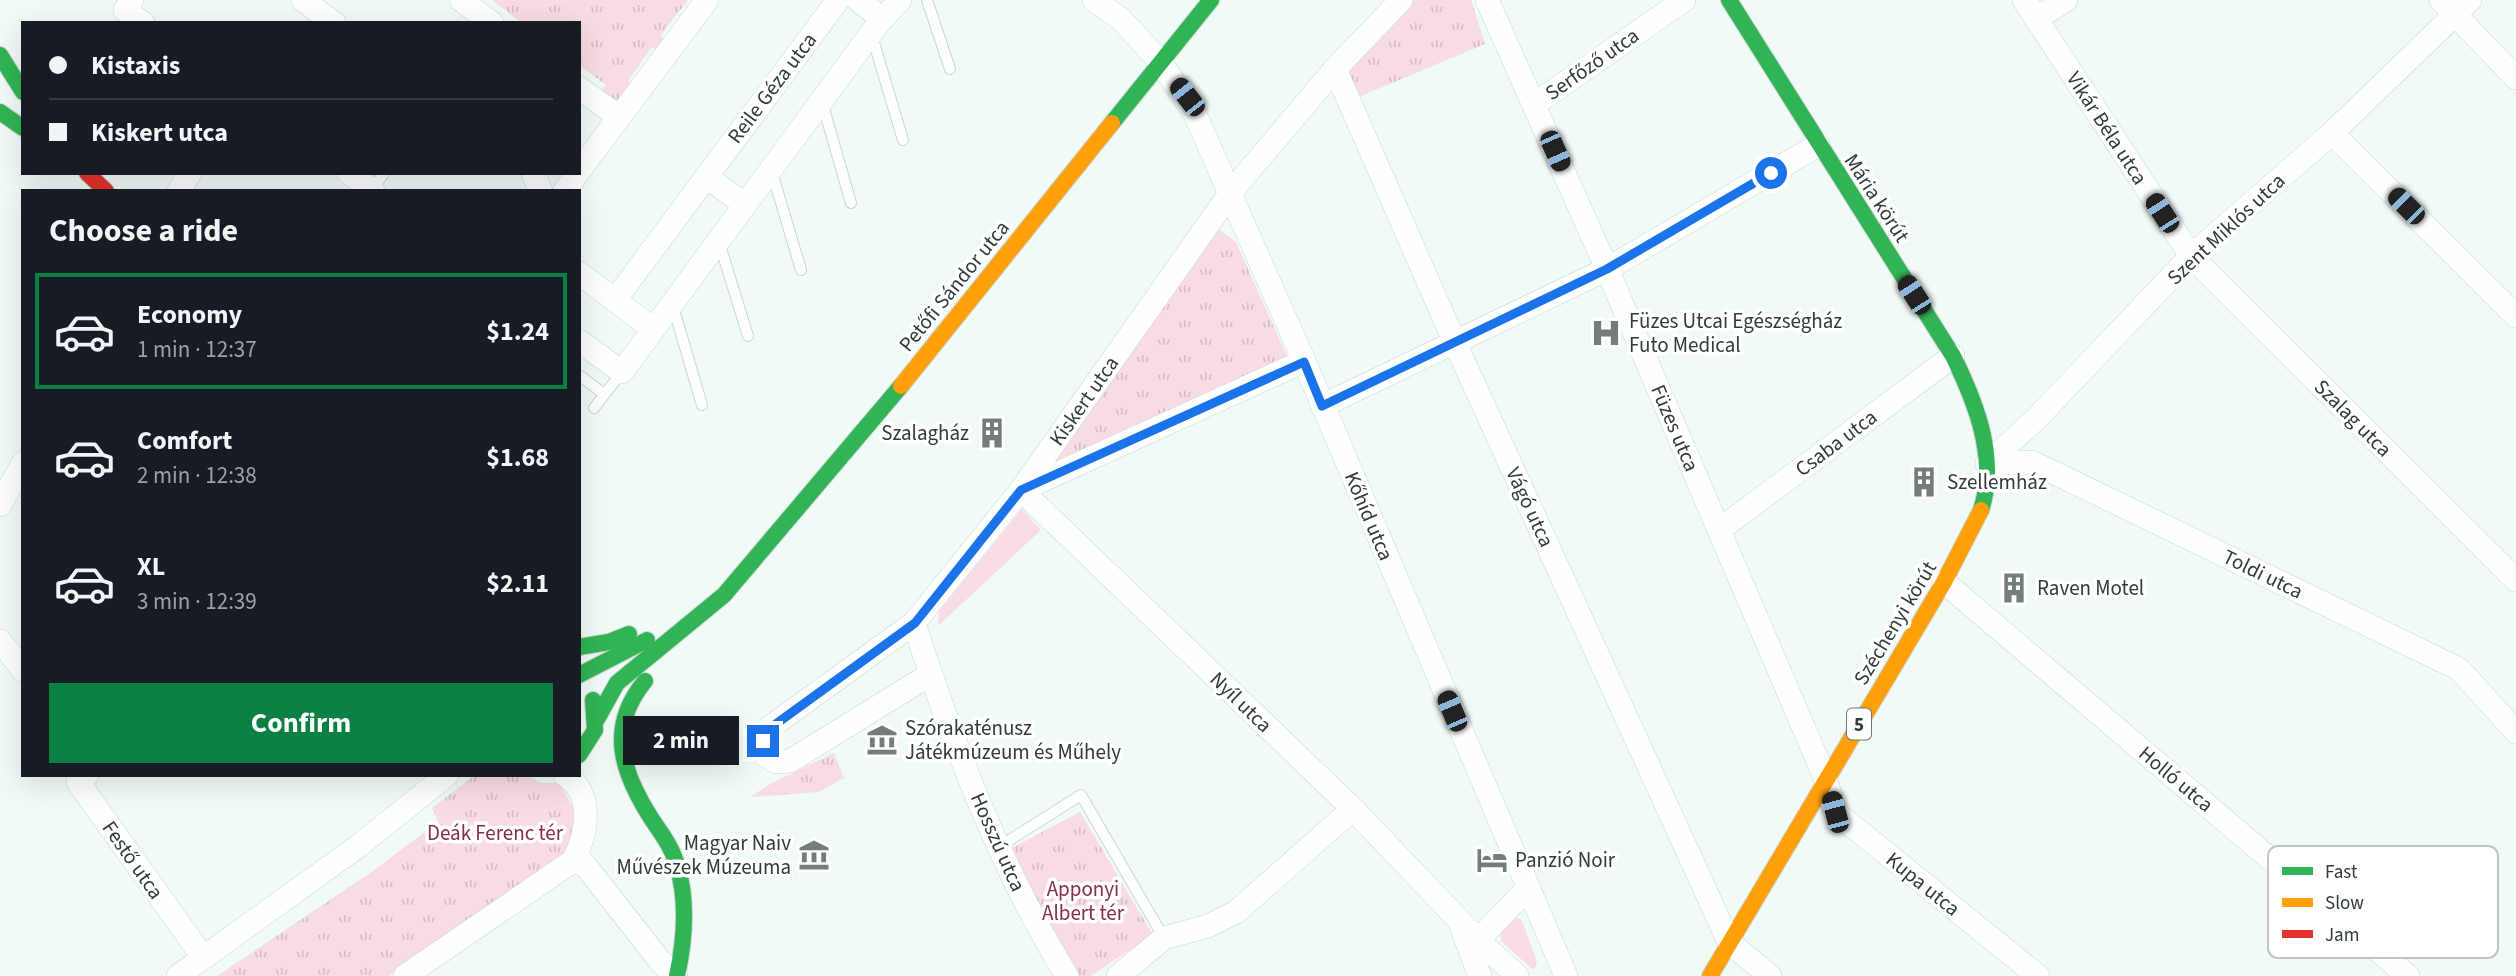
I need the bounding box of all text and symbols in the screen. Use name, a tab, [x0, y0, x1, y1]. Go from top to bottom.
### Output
street label: Serfőző utca	[1539, 21, 1645, 107]
street label: Reile Géza utca	[720, 26, 824, 150]
text: Kistaxis	[91, 47, 180, 84]
street label: Vikár Béla utca	[2059, 66, 2155, 190]
car	[1166, 74, 1209, 120]
text: Kiskert utca	[91, 114, 228, 151]
car	[1537, 128, 1574, 174]
street label: Mária körút	[1837, 148, 1917, 248]
route start	[1755, 157, 1787, 189]
street label: Szent Miklós utca	[2160, 166, 2292, 292]
car	[2384, 184, 2429, 228]
car	[2142, 190, 2183, 236]
text: Choose a ride	[49, 208, 238, 254]
street label: Petőfi Sándor utca	[892, 214, 1016, 358]
car	[1894, 272, 1935, 318]
text: Economy	[137, 296, 242, 333]
icon: car	[53, 300, 116, 363]
place label: Füzes Utcai Egészségház Futo Medical	[1629, 306, 1842, 360]
text: $1.24	[486, 313, 549, 350]
hospital icon: Füzes Utcai Egészségház Futo Medical	[1589, 316, 1623, 350]
text: 1 min · 12:37	[137, 333, 257, 366]
street label: Kiskert utca	[1042, 350, 1126, 452]
street label: Szalag utca	[2307, 372, 2399, 464]
street label: Füzes utca	[1643, 380, 1707, 476]
street label: Csaba utca	[1789, 402, 1883, 484]
building icon: Szalagház	[975, 416, 1009, 450]
place label: Szalagház	[881, 418, 969, 448]
text: Comfort	[137, 422, 232, 459]
icon: car	[53, 426, 116, 489]
text: $1.68	[486, 439, 549, 476]
text: 2 min · 12:38	[137, 459, 257, 492]
street label: Vágó utca	[1498, 462, 1562, 552]
building icon: Szellemház	[1907, 465, 1941, 499]
street label: Kőhíd utca	[1337, 467, 1401, 565]
place label: Szellemház	[1947, 467, 2047, 497]
street label: Toldi utca	[2218, 542, 2308, 606]
text: XL	[137, 548, 165, 585]
icon: car	[53, 552, 116, 615]
street label: Széchenyi körút	[1846, 555, 1944, 691]
text: $2.11	[486, 565, 549, 602]
building icon: Raven Motel	[1997, 571, 2031, 605]
place label: Raven Motel	[2037, 573, 2144, 603]
text: 3 min · 12:39	[137, 585, 257, 618]
street label: Nyíl utca	[1203, 665, 1279, 739]
button: Confirm	[49, 683, 553, 763]
car	[1435, 688, 1470, 734]
road number: 5	[1847, 708, 1871, 740]
place label: Szórakaténusz Játékmúzeum és Műhely	[905, 713, 1121, 767]
callout: 2 min	[623, 716, 738, 766]
museum icon: Szórakaténusz Játékmúzeum és Műhely	[865, 723, 899, 757]
text: 2 min	[653, 724, 709, 757]
route end	[747, 725, 779, 757]
street label: Holló utca	[2132, 739, 2220, 819]
street label: Hosszú utca	[963, 788, 1033, 896]
car	[1820, 789, 1851, 835]
street label: Festő utca	[95, 815, 171, 905]
park label: Deák Ferenc tér	[427, 818, 564, 848]
place label: Magyar Naiv Művészek Múzeuma	[616, 828, 791, 882]
museum icon: Magyar Naiv Művészek Múzeuma	[797, 838, 831, 872]
hotel icon: Panzió Noir	[1475, 843, 1509, 877]
place label: Panzió Noir	[1515, 845, 1616, 875]
street label: Kupa utca	[1880, 845, 1966, 923]
legend	[2268, 846, 2498, 958]
text: Fast	[2325, 859, 2358, 886]
park label: Apponyi Albert tér	[1042, 874, 1125, 928]
text: Slow	[2325, 890, 2364, 917]
text: Jam	[2325, 922, 2359, 949]

